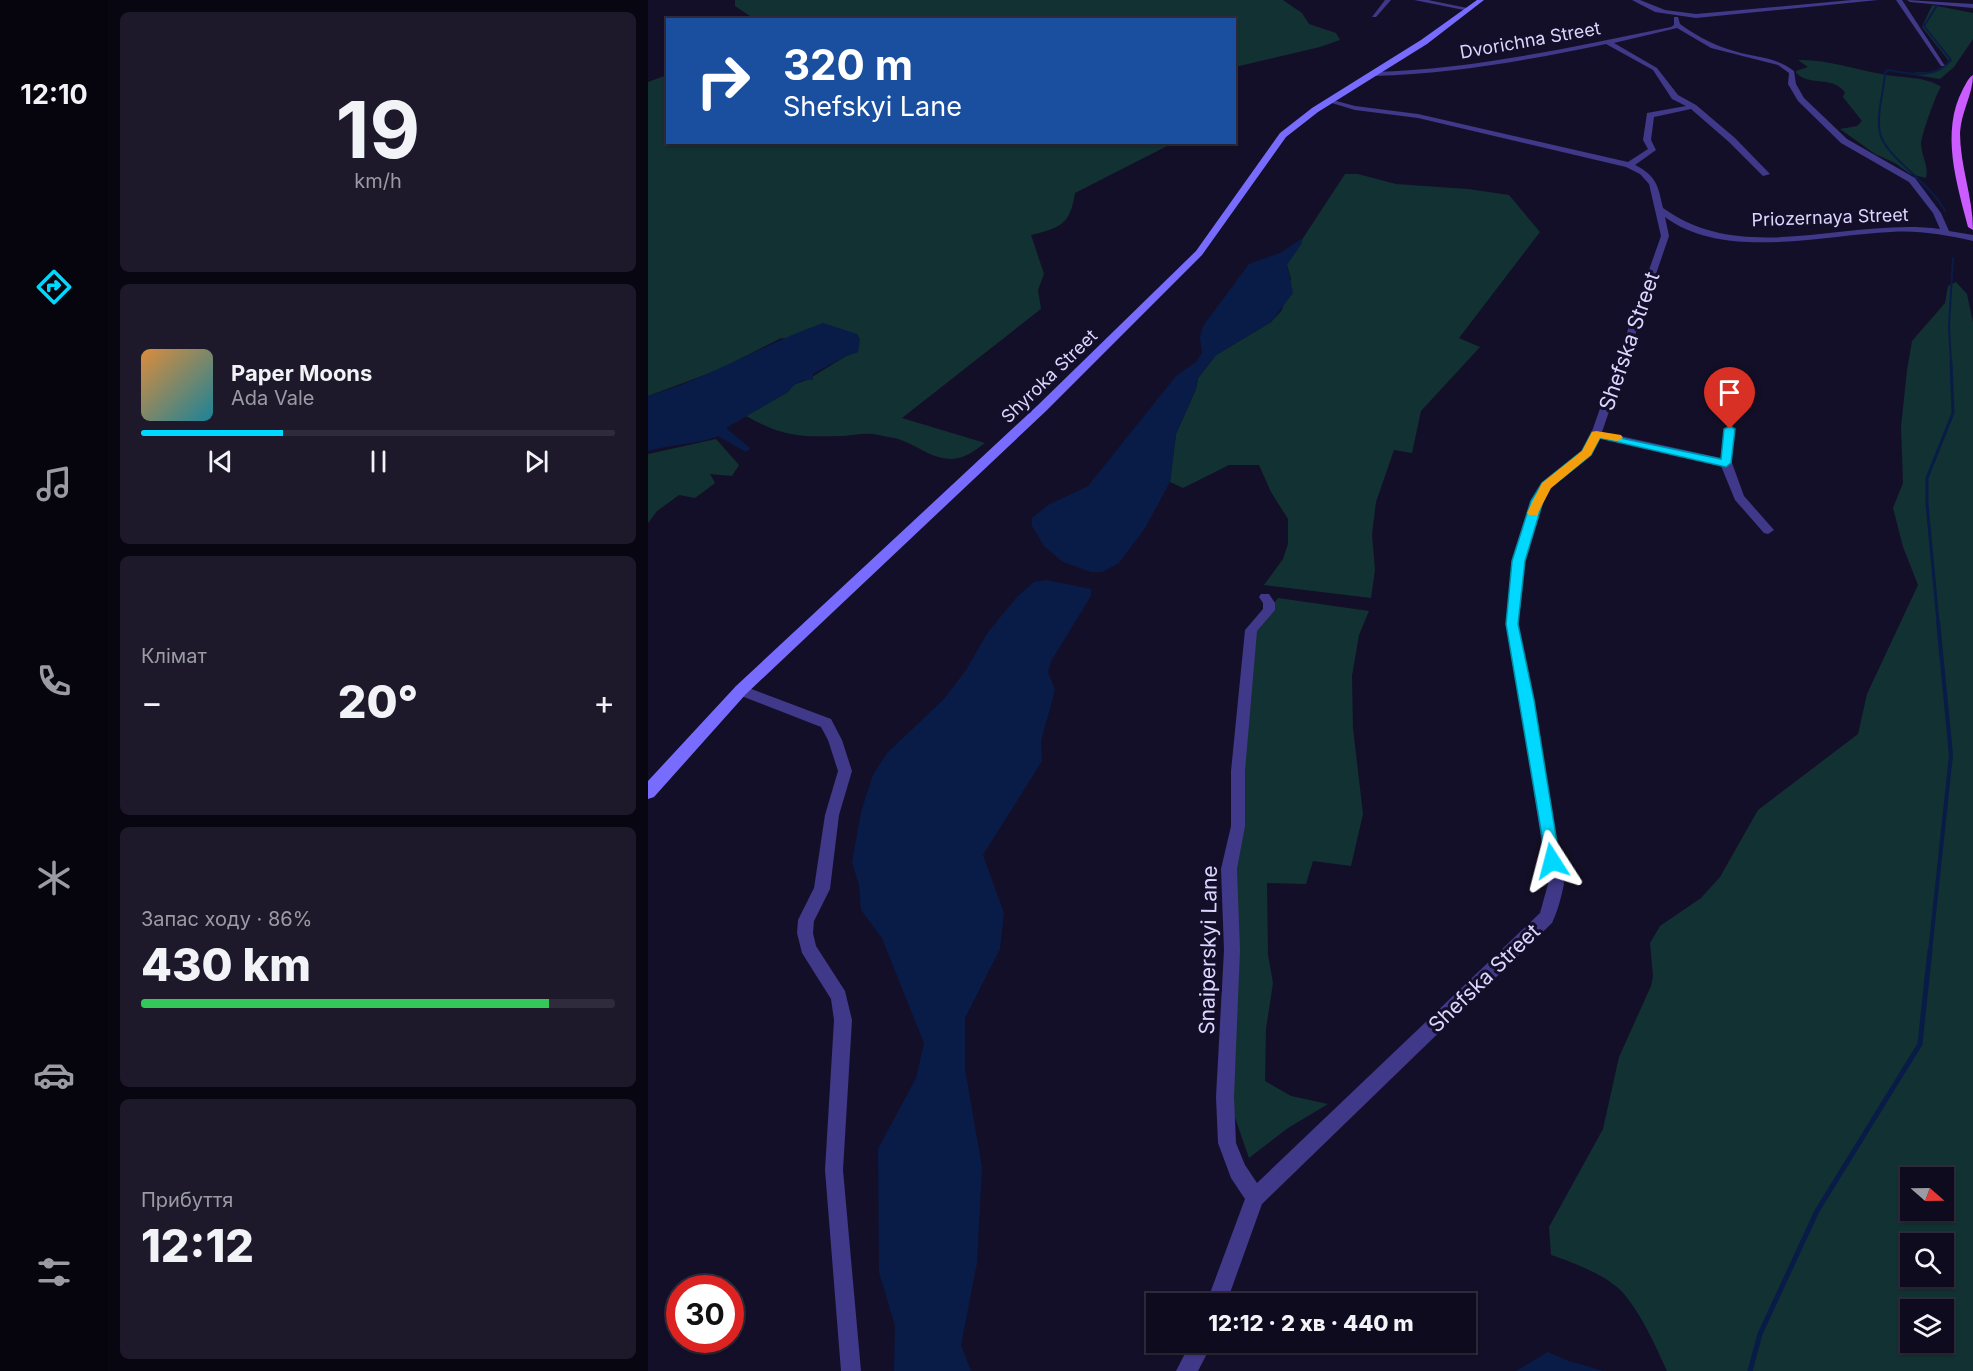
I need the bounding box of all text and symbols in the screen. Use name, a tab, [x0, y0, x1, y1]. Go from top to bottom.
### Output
street label: Dvorichna Street	[1458, 17, 1602, 63]
text: 320 m	[783, 39, 913, 90]
icon: right	[684, 42, 762, 120]
text: 12:10	[20, 78, 88, 111]
text: 19	[336, 82, 420, 177]
text: Shefskyi Lane	[783, 90, 962, 123]
text: km/h	[354, 169, 402, 193]
street label: Priozernaya Street	[1751, 204, 1909, 230]
icon: directions	[33, 266, 75, 308]
street label: Shefska Street	[1594, 268, 1664, 414]
street label: Shyroka Street	[997, 325, 1101, 427]
text: Paper Moons	[231, 360, 372, 386]
pin	[1704, 367, 1755, 429]
icon: arrive	[1713, 376, 1746, 409]
text: Ada Vale	[231, 386, 314, 410]
icon: previous	[204, 445, 237, 478]
icon: pause	[362, 445, 395, 478]
icon: next	[520, 445, 553, 478]
icon: music	[33, 463, 75, 505]
text: Клімат	[141, 644, 207, 668]
icon: phone	[33, 660, 75, 702]
text: 20°	[338, 674, 418, 729]
text: −	[141, 682, 163, 722]
text: +	[593, 682, 615, 722]
position arrow	[1520, 829, 1584, 893]
icon: climate	[33, 857, 75, 899]
street label: Snaiperskyi Lane	[1194, 865, 1222, 1035]
text: Запас ходу · 86%	[141, 907, 312, 931]
street label: Shefska Street	[1423, 919, 1545, 1037]
text: 430 km	[141, 937, 311, 992]
icon: car	[33, 1054, 75, 1096]
north arrow	[1900, 1167, 1954, 1221]
map controls	[1900, 1167, 1954, 1353]
text: Прибуття	[141, 1188, 233, 1212]
text: 12:12	[141, 1218, 254, 1273]
button: search	[1900, 1233, 1954, 1287]
icon: filters	[33, 1251, 75, 1293]
speed limit sign: 30	[666, 1275, 744, 1353]
button: layers	[1900, 1299, 1954, 1353]
text: 12:12 · 2 хв · 440 m	[1208, 1310, 1414, 1336]

